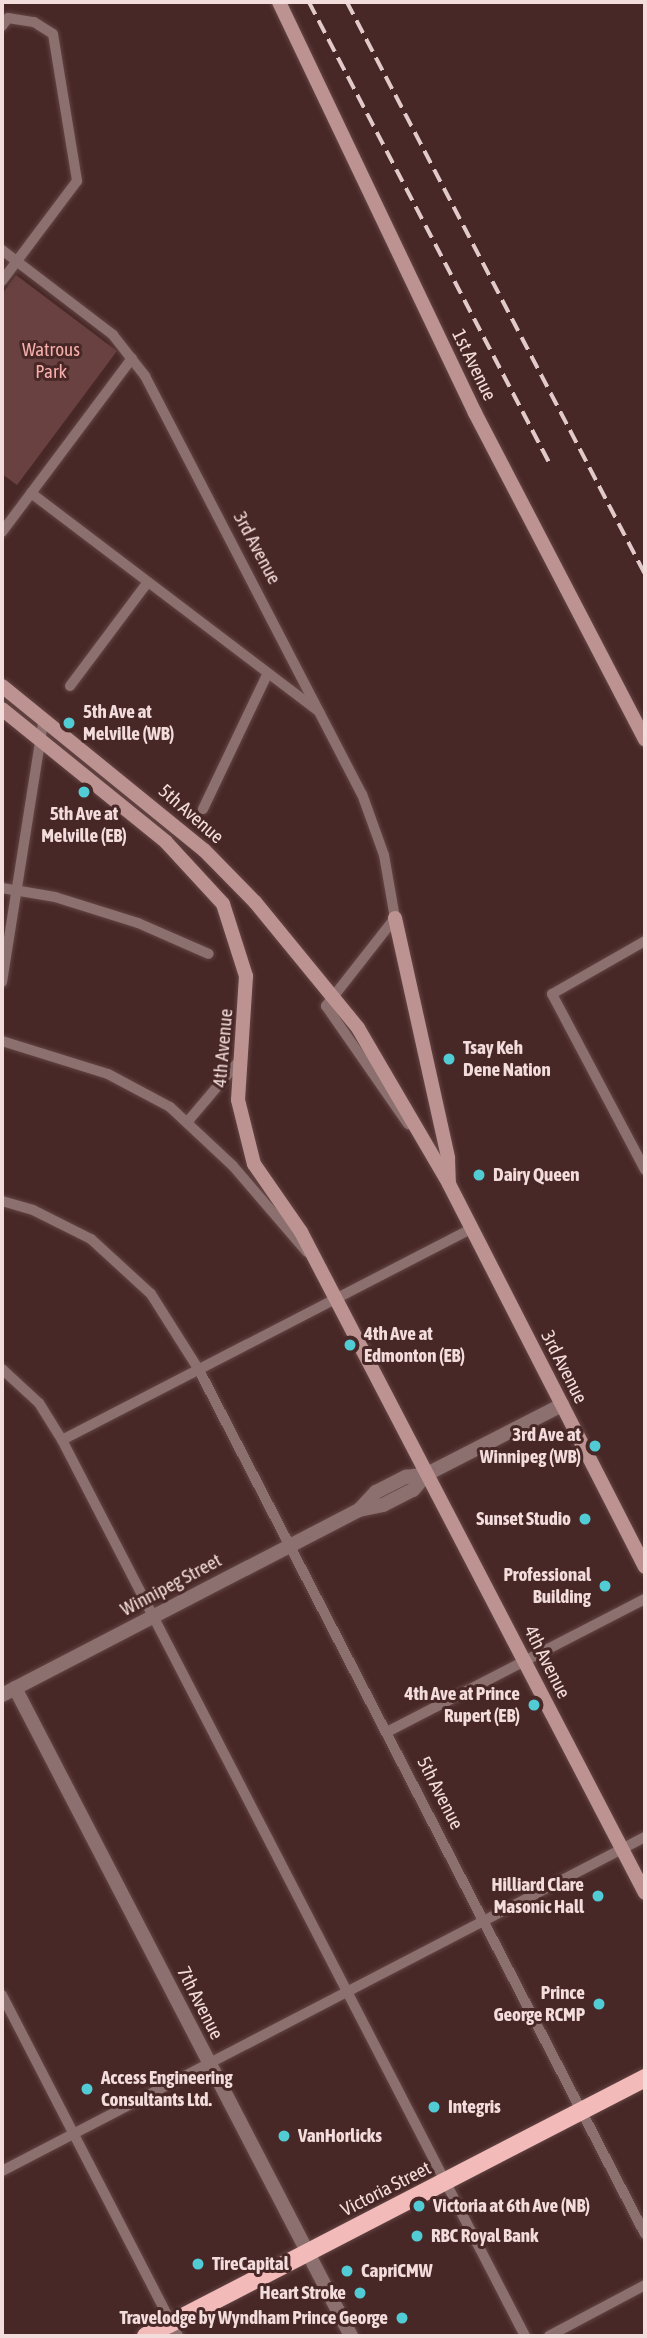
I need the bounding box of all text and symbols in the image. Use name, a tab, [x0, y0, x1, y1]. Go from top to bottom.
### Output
street label: 1st Avenue	[447, 326, 501, 404]
park label: Watrous Park	[22, 339, 80, 383]
street label: 3rd Avenue	[228, 508, 286, 588]
place label: 5th Ave at Melville (WB)	[83, 701, 174, 745]
marker: 5th Ave at Melville (WB)	[61, 715, 77, 731]
street label: 5th Avenue	[154, 780, 228, 848]
marker: 5th Ave at Melville (EB)	[76, 784, 92, 800]
place label: 5th Ave at Melville (EB)	[41, 803, 127, 847]
street label: 4th Avenue	[208, 1008, 238, 1088]
place label: Tsay Keh Dene Nation	[463, 1037, 551, 1081]
marker: Tsay Keh Dene Nation	[441, 1051, 457, 1067]
place label: Dairy Queen	[493, 1164, 580, 1186]
marker: Dairy Queen	[471, 1167, 487, 1183]
place label: 4th Ave at Edmonton (EB)	[364, 1323, 465, 1367]
street label: 3rd Avenue	[536, 1327, 592, 1407]
marker: 4th Ave at Edmonton (EB)	[342, 1337, 358, 1353]
place label: 3rd Ave at Winnipeg (WB)	[480, 1424, 581, 1468]
marker: 3rd Ave at Winnipeg (WB)	[587, 1438, 603, 1454]
place label: Sunset Studio	[476, 1508, 571, 1530]
marker: Sunset Studio	[577, 1511, 593, 1527]
street label: Winnipeg Street	[117, 1549, 225, 1621]
place label: Professional Building	[503, 1564, 591, 1608]
marker: Professional Building	[597, 1578, 613, 1594]
street label: 4th Avenue	[519, 1622, 575, 1702]
place label: 4th Ave at Prince Rupert (EB)	[405, 1683, 520, 1727]
marker: 4th Ave at Prince Rupert (EB)	[526, 1697, 542, 1713]
street label: 5th Avenue	[412, 1753, 468, 1833]
place label: Hilliard Clare Masonic Hall	[491, 1874, 584, 1918]
marker: Hilliard Clare Masonic Hall	[590, 1888, 606, 1904]
street label: 7th Avenue	[172, 1963, 228, 2043]
place label: Prince George RCMP	[494, 1982, 585, 2026]
marker: Prince George RCMP	[591, 1996, 607, 2012]
place label: Access Engineering Consultants Ltd.	[101, 2067, 233, 2111]
marker: Access Engineering Consultants Ltd.	[79, 2081, 95, 2097]
place label: Integris	[448, 2096, 501, 2118]
marker: Integris	[426, 2099, 442, 2115]
place label: VanHorlicks	[298, 2125, 382, 2147]
marker: VanHorlicks	[276, 2128, 292, 2144]
street label: Victoria Street	[337, 2157, 435, 2221]
place label: Victoria at 6th Ave (NB)	[433, 2195, 590, 2217]
marker: Victoria at 6th Ave (NB)	[411, 2198, 427, 2214]
place label: RBC Royal Bank	[431, 2225, 538, 2247]
marker: RBC Royal Bank	[409, 2228, 425, 2244]
place label: TireCapital	[212, 2253, 289, 2275]
marker: TireCapital	[190, 2256, 206, 2272]
place label: CapriCMW	[361, 2260, 432, 2282]
marker: CapriCMW	[339, 2263, 355, 2279]
place label: Heart Stroke	[259, 2282, 346, 2304]
marker: Heart Stroke	[352, 2285, 368, 2301]
place label: Travelodge by Wyndham Prince George	[120, 2307, 388, 2329]
marker: Travelodge by Wyndham Prince George	[394, 2310, 410, 2326]

